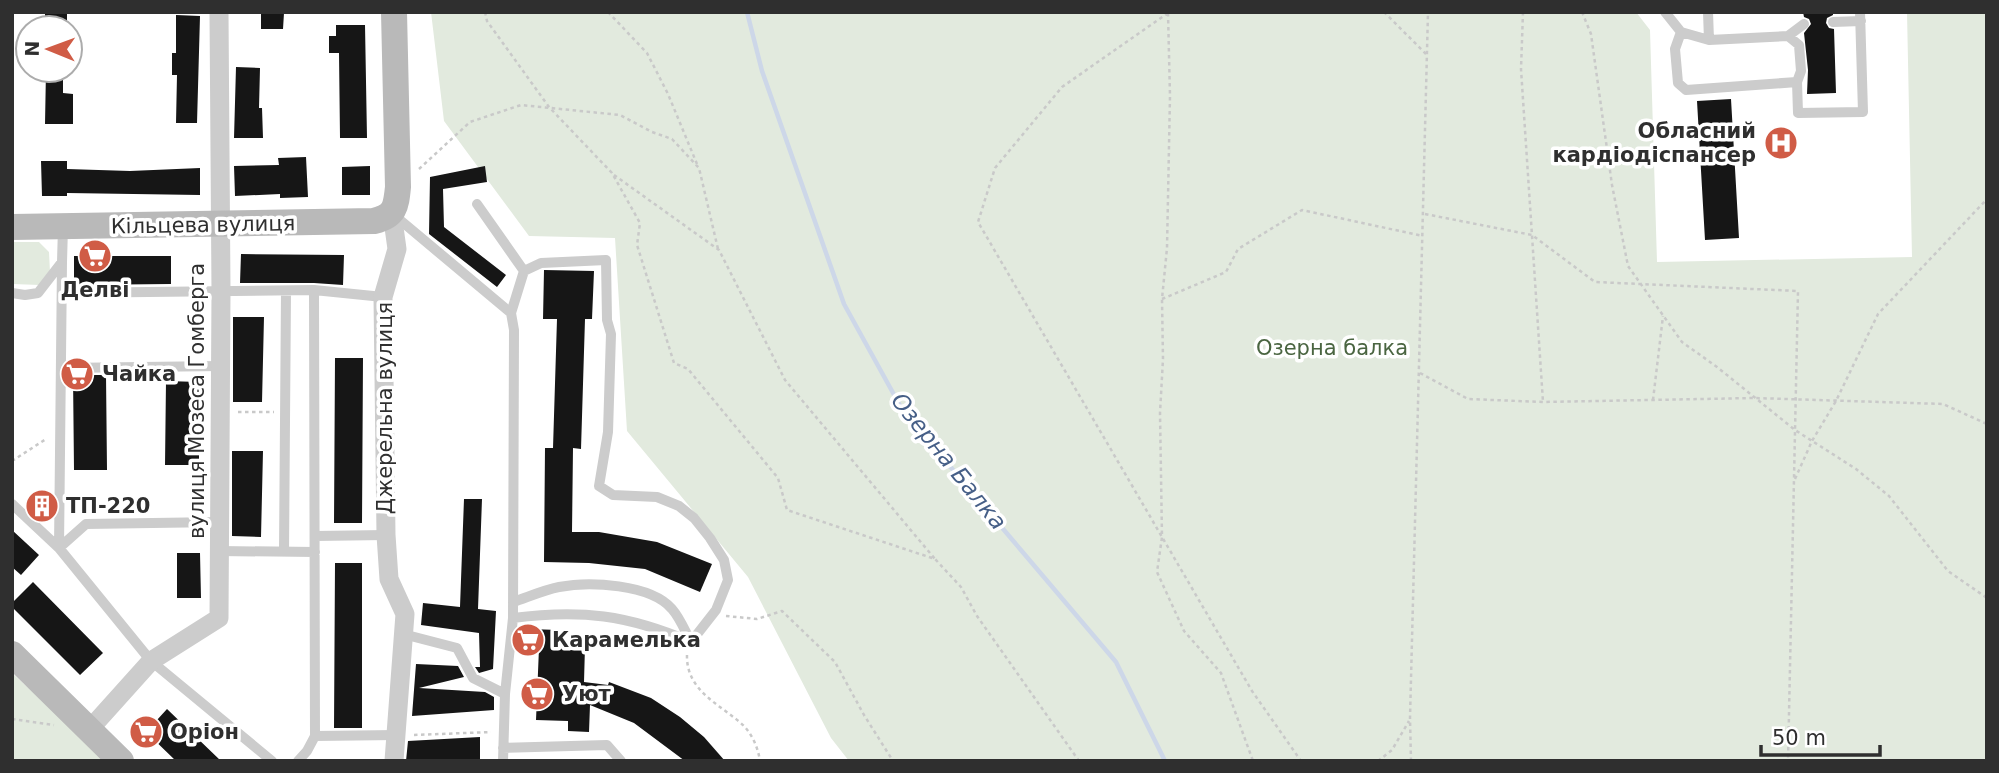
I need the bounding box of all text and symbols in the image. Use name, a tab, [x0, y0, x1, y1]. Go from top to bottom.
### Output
north arrow	[14, 14, 84, 84]
text: N	[21, 41, 43, 57]
place label: Обласний кардіодіспансер	[1552, 119, 1756, 167]
hospital icon: Обласний кардіодіспансер	[1762, 124, 1800, 162]
street label: Кільцева вулиця	[111, 211, 295, 239]
supermarket icon: Делві	[76, 237, 114, 275]
street label: вулиця Мозеса Гомберга	[185, 263, 209, 539]
place label: Делві	[61, 278, 129, 302]
street label: Джерельна вулиця	[373, 302, 397, 514]
park label: Озерна балка	[1256, 336, 1408, 360]
supermarket icon: Чайка	[58, 355, 96, 393]
place label: Чайка	[102, 362, 176, 386]
water label: Озерна Балка	[886, 388, 1012, 534]
building icon: ТП-220	[23, 487, 61, 525]
place label: ТП-220	[66, 494, 150, 518]
supermarket icon: Карамелька	[509, 621, 547, 659]
place label: Карамелька	[552, 628, 701, 652]
supermarket icon: Уют	[518, 675, 556, 713]
place label: Уют	[562, 682, 612, 706]
supermarket icon: Оріон	[127, 713, 165, 751]
scale bar	[1761, 714, 1880, 758]
place label: Оріон	[170, 720, 239, 744]
text: 50 m	[1772, 726, 1826, 750]

